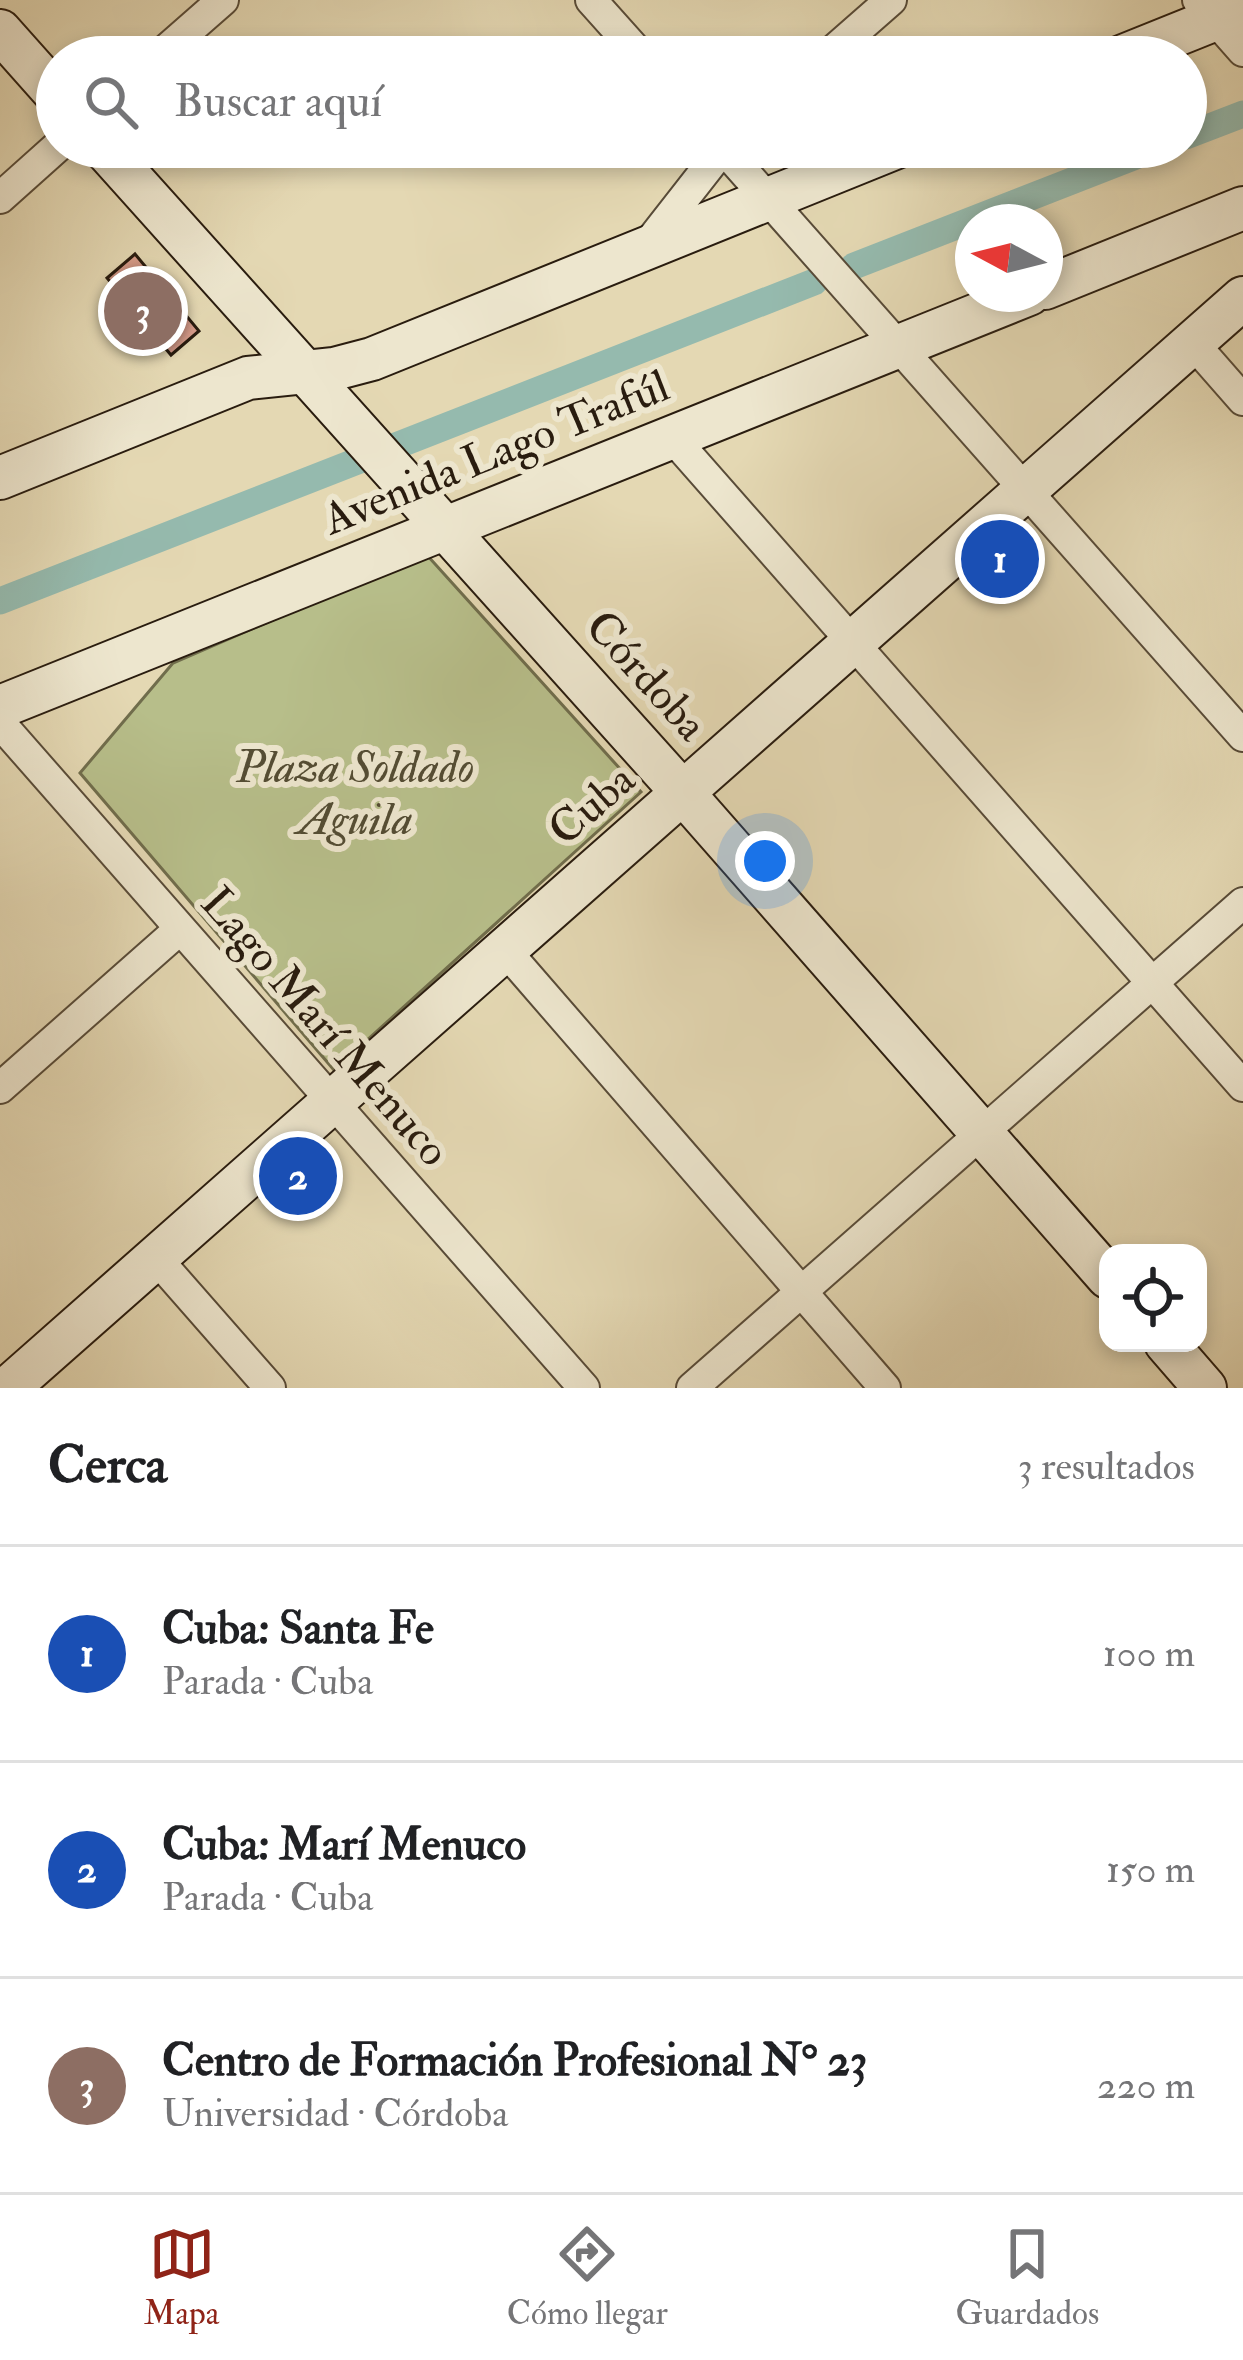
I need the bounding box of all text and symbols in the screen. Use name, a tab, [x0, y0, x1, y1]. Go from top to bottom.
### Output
search box	[36, 36, 1207, 168]
icon: search	[78, 69, 144, 135]
text: Buscar aquí	[174, 74, 382, 130]
north arrow	[955, 204, 1063, 312]
pin: 3	[104, 266, 182, 356]
street label: Avenida Lago Trafúl	[314, 358, 677, 548]
pin: 1	[961, 514, 1039, 604]
street label: Córdoba	[573, 599, 719, 753]
park label: Plaza Soldado Aguila	[235, 740, 474, 848]
street label: Cuba	[537, 752, 647, 858]
your location	[735, 831, 795, 891]
street label: Lago Marí Menuco	[188, 876, 462, 1178]
pin: 2	[259, 1131, 337, 1221]
map controls	[1099, 1244, 1207, 1352]
button: locate	[1099, 1244, 1207, 1352]
text: Cerca	[48, 1434, 167, 1498]
text: 3 resultados	[1018, 1442, 1195, 1491]
text: Cuba: Santa Fe	[162, 1601, 434, 1657]
text: 1	[80, 1629, 94, 1678]
text: 100 m	[1103, 1629, 1195, 1678]
text: Parada · Cuba	[162, 1657, 373, 1706]
text: Cuba: Marí Menuco	[162, 1817, 526, 1873]
text: 2	[77, 1845, 97, 1894]
text: 150 m	[1106, 1845, 1195, 1894]
text: Parada · Cuba	[162, 1873, 373, 1922]
text: Centro de Formación Profesional N° 23	[162, 2033, 867, 2089]
text: 3	[80, 2061, 94, 2110]
text: 220 m	[1097, 2061, 1195, 2110]
text: Universidad · Córdoba	[162, 2089, 508, 2138]
tab: Mapa	[144, 2221, 219, 2334]
tab: Cómo llegar	[507, 2221, 668, 2334]
tab: Guardados	[955, 2221, 1099, 2334]

